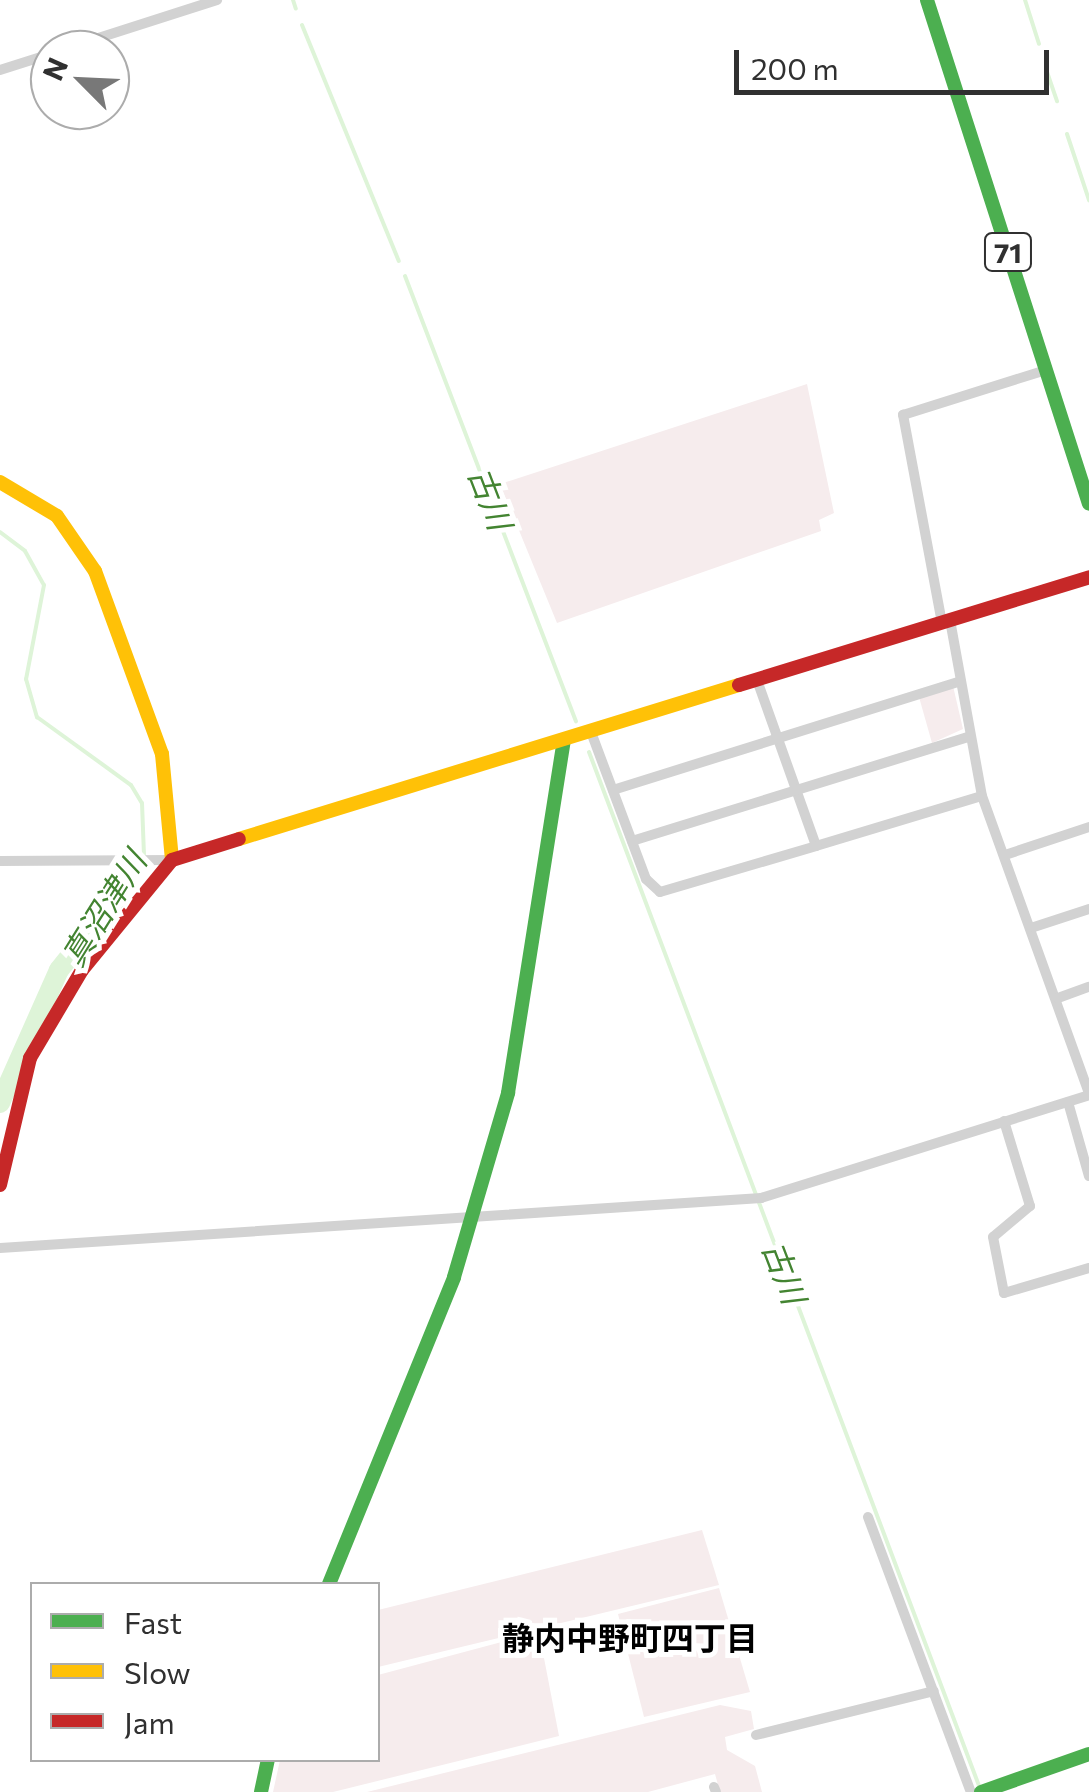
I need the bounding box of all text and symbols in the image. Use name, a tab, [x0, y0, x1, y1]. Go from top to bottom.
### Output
north arrow	[30, 30, 130, 130]
scale bar	[739, 30, 1054, 92]
text: 200 m	[751, 49, 839, 86]
text: N	[35, 52, 74, 85]
road number: 71	[983, 229, 1033, 275]
water label: 古川	[462, 461, 520, 535]
water label: 真沼津川	[53, 844, 153, 972]
water label: 古川	[756, 1235, 814, 1309]
legend	[30, 1582, 380, 1762]
text: Fast	[124, 1603, 182, 1640]
district label: 静内中野町四丁目	[502, 1618, 758, 1656]
text: Slow	[124, 1653, 191, 1690]
text: Jam	[124, 1703, 175, 1740]

